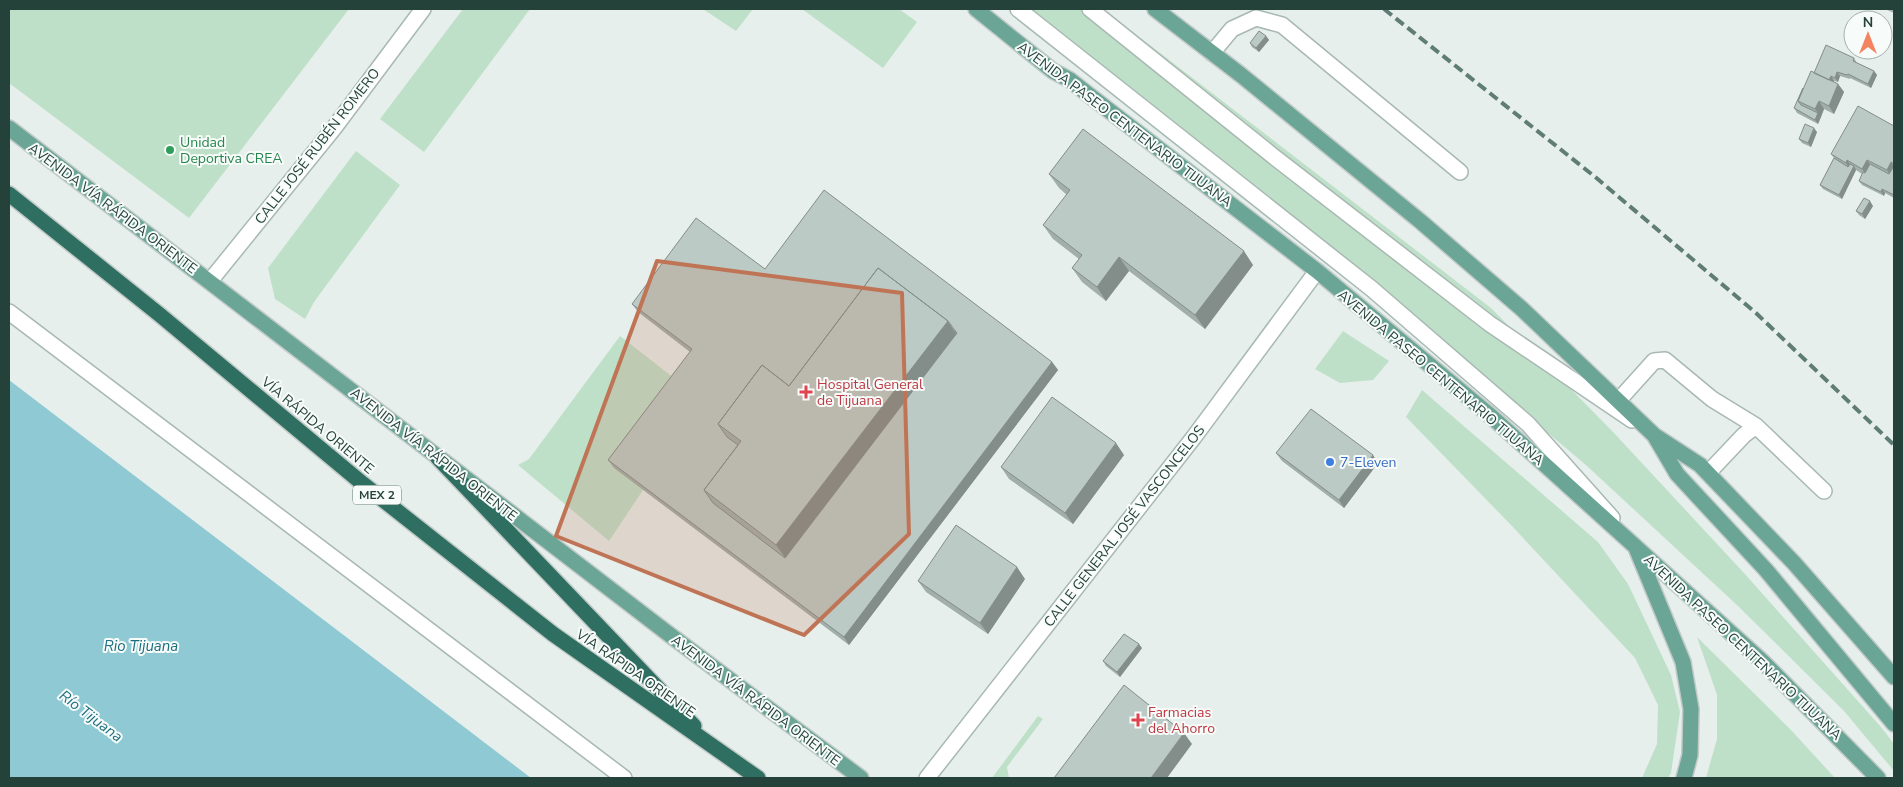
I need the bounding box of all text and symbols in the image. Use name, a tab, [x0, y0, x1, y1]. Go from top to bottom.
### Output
north arrow	[1843, 10, 1893, 60]
text: N	[1863, 13, 1873, 32]
street label: AVENIDA PASEO CENTENARIO TIJUANA	[1014, 37, 1236, 211]
street label: CALLE JOSÉ RUBÉN ROMERO	[250, 64, 384, 228]
place label: Unidad Deportiva CREA	[180, 133, 282, 168]
street label: AVENIDA VÍA RÁPIDA ORIENTE	[24, 139, 201, 278]
marker: Unidad Deportiva CREA	[164, 144, 176, 156]
street label: AVENIDA PASEO CENTENARIO TIJUANA	[1333, 285, 1548, 470]
street label: VÍA RÁPIDA ORIENTE	[257, 372, 378, 478]
place label: Hospital General de Tijuana	[817, 375, 924, 410]
street label: AVENIDA VÍA RÁPIDA ORIENTE	[346, 383, 521, 526]
marker: Hospital General de Tijuana	[799, 385, 813, 399]
street label: CALLE GENERAL JOSÉ VASCONCELOS	[1040, 421, 1209, 631]
place label: 7-Eleven	[1340, 453, 1396, 472]
marker: 7-Eleven	[1324, 456, 1336, 468]
road number: MEX 2	[353, 486, 401, 504]
street label: AVENIDA PASEO CENTENARIO TIJUANA	[1640, 550, 1846, 744]
street label: VÍA RÁPIDA ORIENTE	[571, 624, 699, 722]
street label: AVENIDA VÍA RÁPIDA ORIENTE	[667, 631, 844, 770]
water label: Rio Tijuana	[104, 636, 178, 656]
water label: Río Tijuana	[55, 686, 127, 746]
place label: Farmacias del Ahorro	[1148, 703, 1215, 738]
marker: Farmacias del Ahorro	[1132, 714, 1144, 726]

